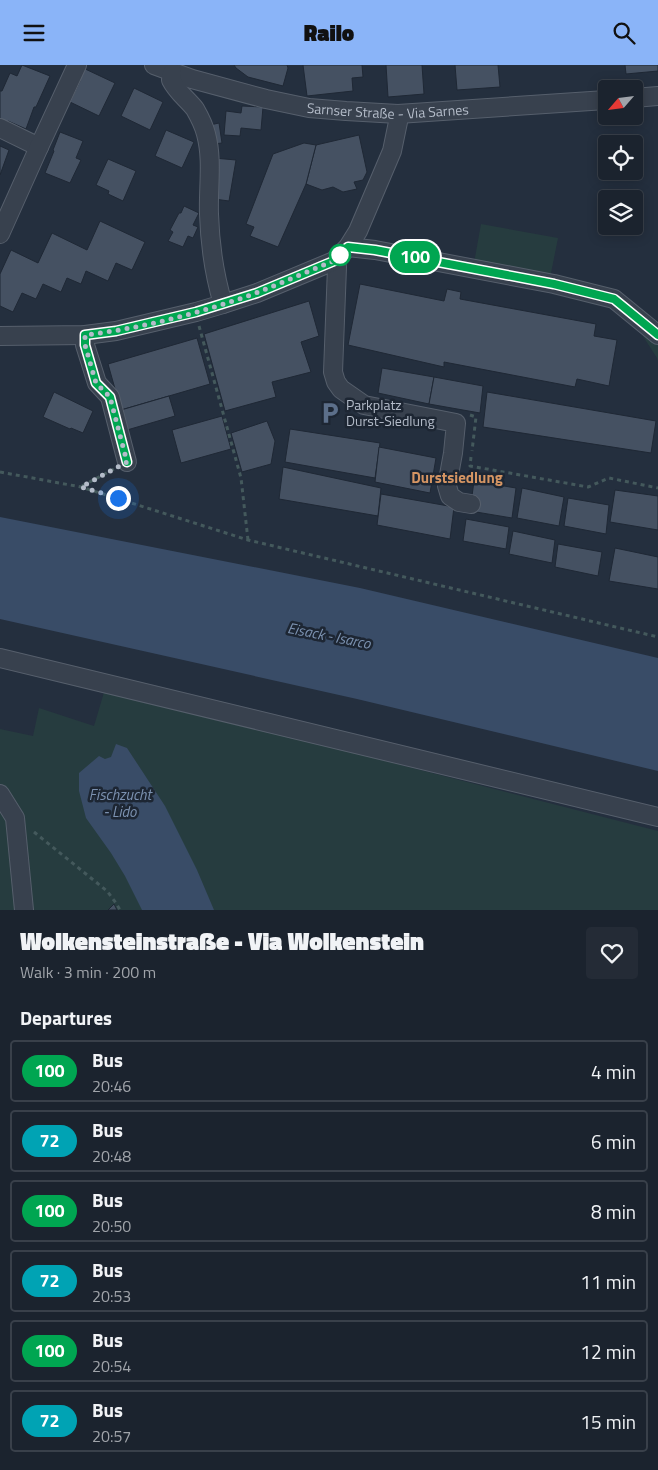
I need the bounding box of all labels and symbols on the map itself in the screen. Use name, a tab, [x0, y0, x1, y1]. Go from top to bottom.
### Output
north arrow	[598, 80, 642, 125]
street label: Sarnser Straße - Via Sarnes	[306, 97, 469, 124]
line badge: 100	[386, 241, 444, 273]
unlabelled marker	[329, 244, 351, 266]
place label: Parkplatz Durst-Siedlung	[346, 394, 435, 431]
parking icon: Parkplatz Durst-Siedlung	[317, 400, 343, 426]
district label: Durstsiedlung	[411, 466, 503, 489]
your location	[106, 486, 131, 511]
water label: Eisack - Isarco	[286, 616, 373, 655]
water label: Fischzucht - Lido	[89, 783, 153, 823]

